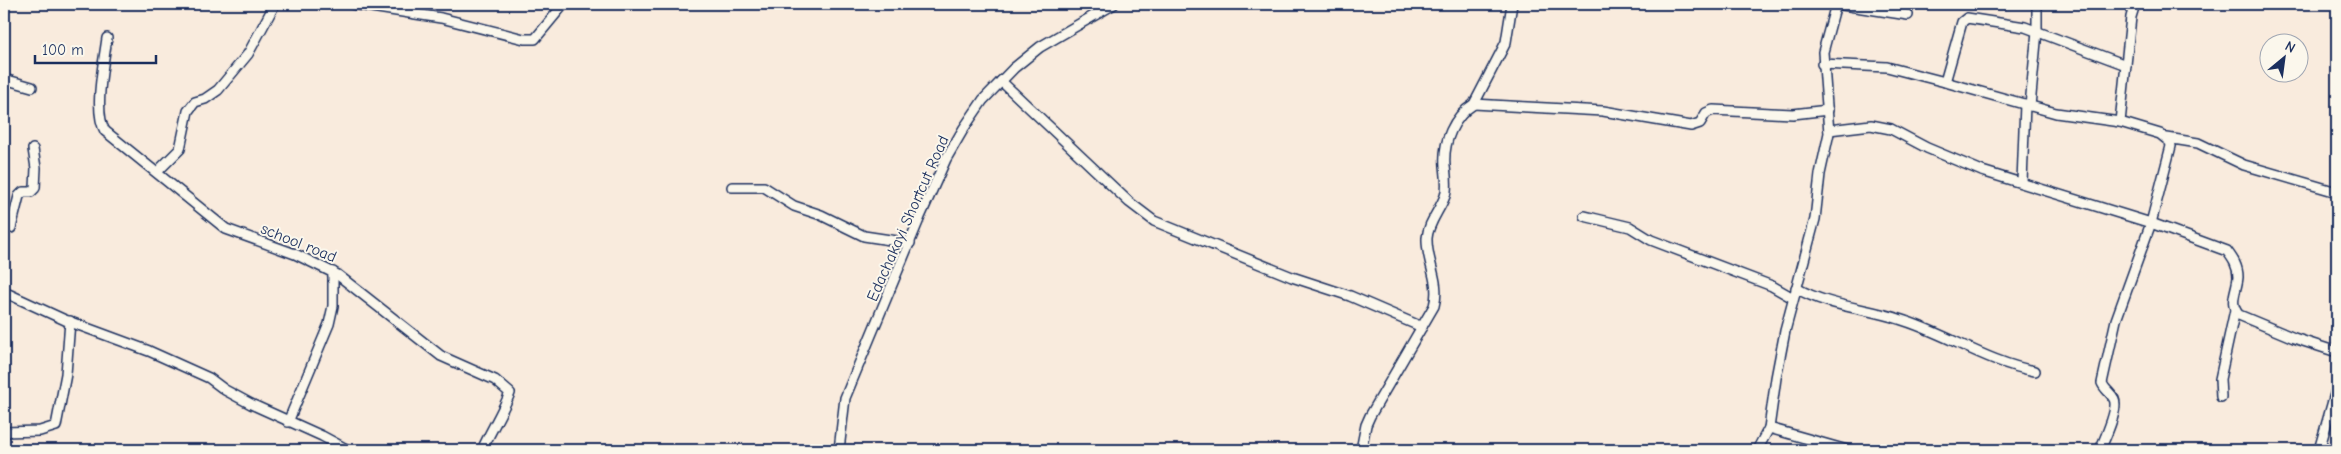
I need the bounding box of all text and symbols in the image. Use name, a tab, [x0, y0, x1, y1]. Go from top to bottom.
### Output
scale bar	[35, 32, 156, 64]
north arrow	[2258, 32, 2308, 82]
text: N	[2282, 37, 2298, 57]
text: 100 m	[42, 41, 84, 59]
street label: Edachakayi Shortcut Road	[863, 133, 953, 304]
street label: school road	[258, 220, 339, 266]

